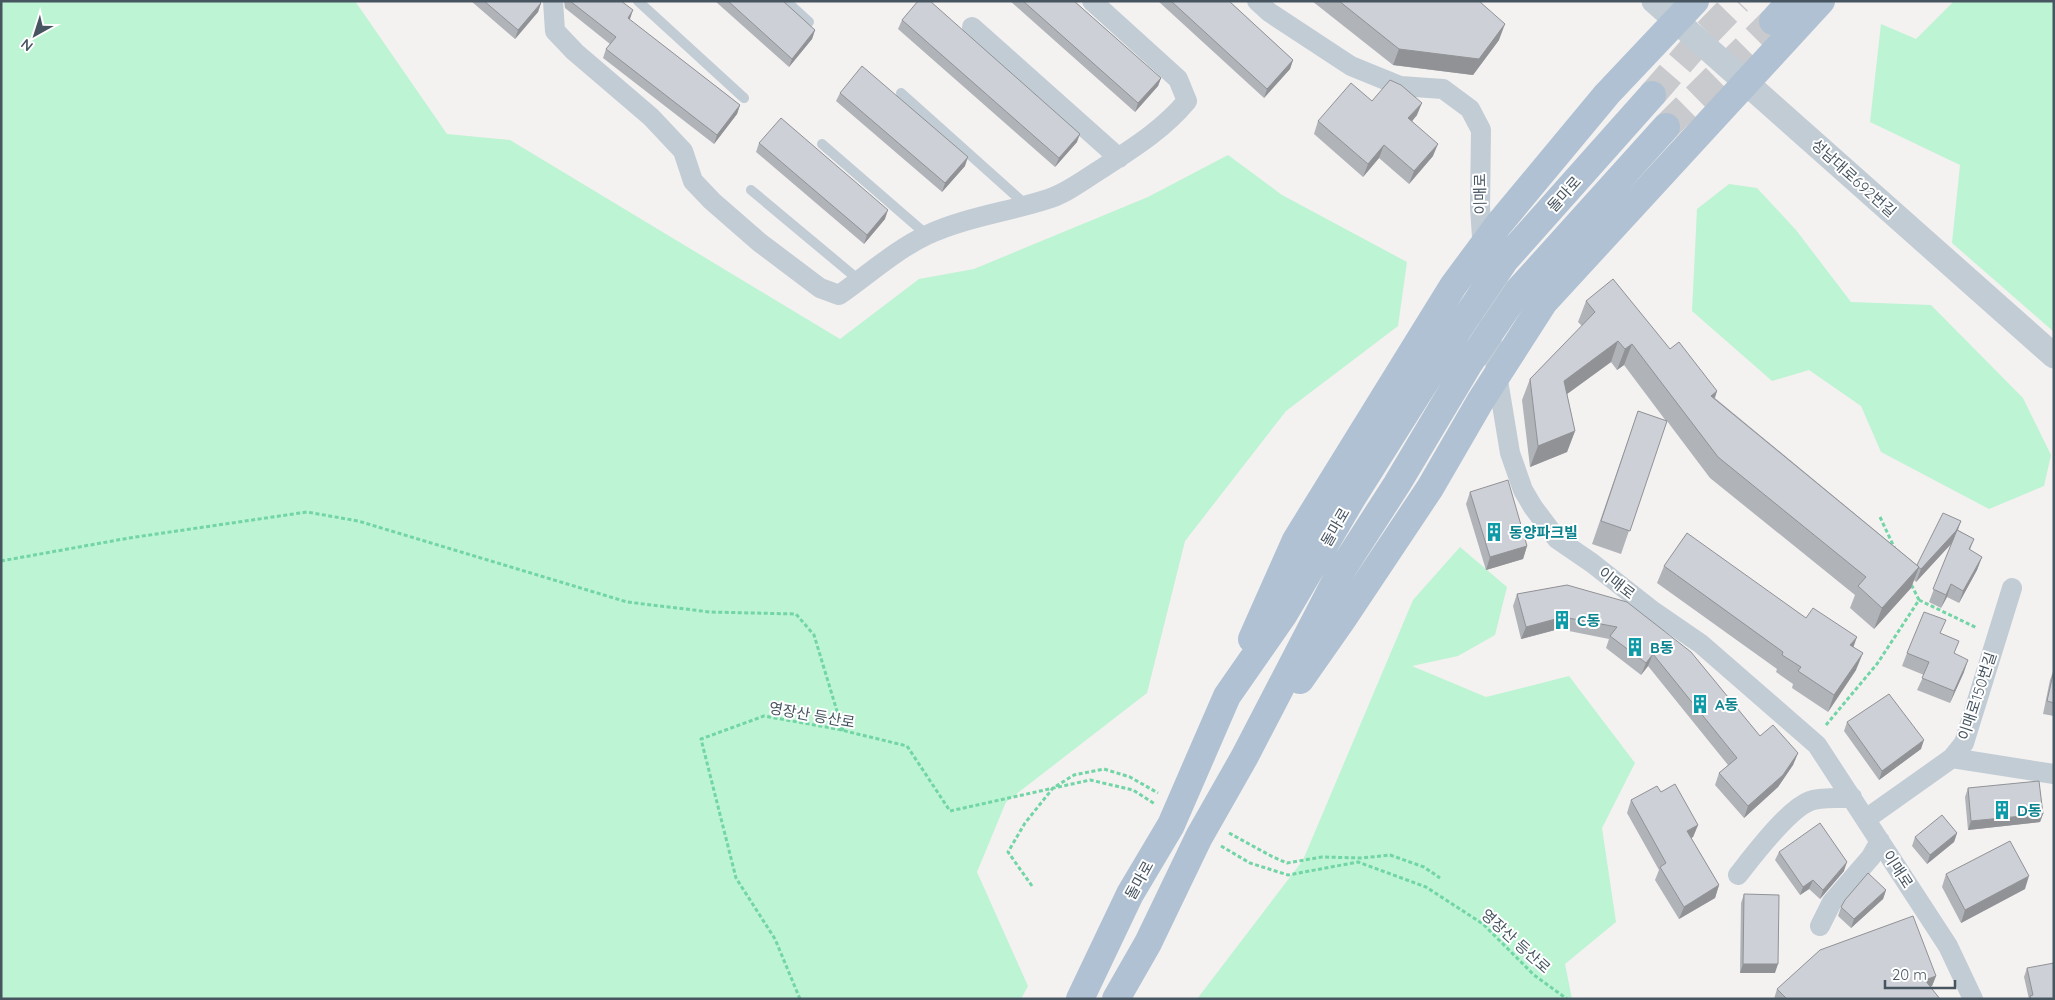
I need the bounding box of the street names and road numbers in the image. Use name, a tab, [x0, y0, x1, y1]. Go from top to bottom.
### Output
street label: 성남대로692번길	[1808, 135, 1900, 221]
street label: 돌마로	[1543, 172, 1585, 216]
street label: 이매로	[1470, 173, 1490, 215]
street label: 돌마로	[1316, 504, 1354, 550]
street label: 이매로	[1595, 563, 1639, 603]
street label: 이매로150번길	[1954, 649, 2000, 743]
street label: 영장산 등산로	[768, 698, 856, 732]
street label: 이매로	[1879, 846, 1917, 892]
street label: 돌마로	[1121, 857, 1157, 903]
street label: 영장산 등산로	[1477, 905, 1555, 977]

